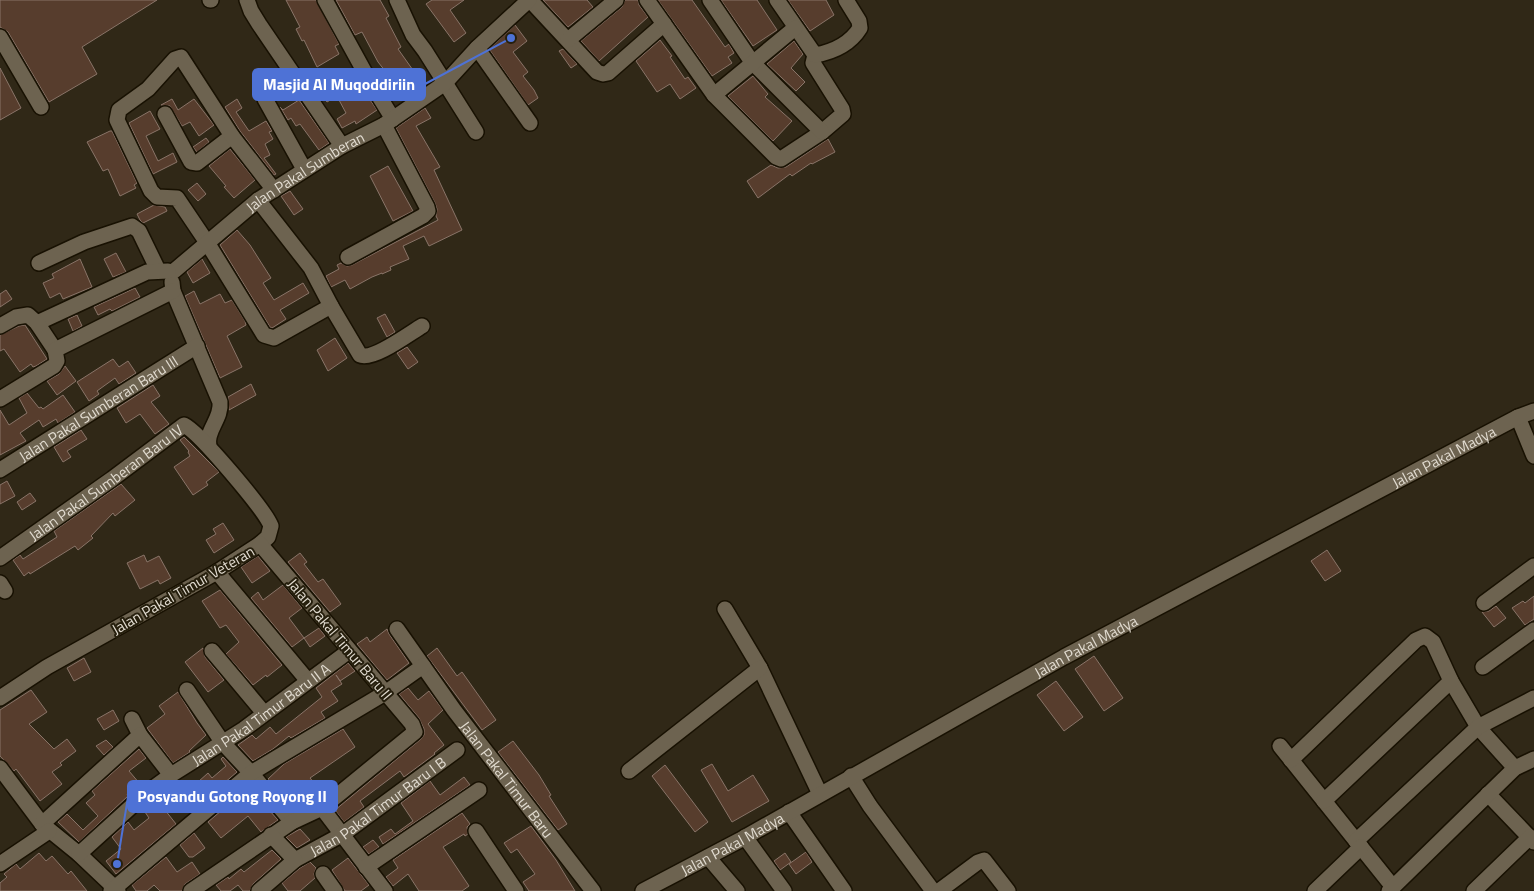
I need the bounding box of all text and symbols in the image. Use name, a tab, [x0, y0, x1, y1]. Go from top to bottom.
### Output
callout: Masjid Al Muqoddiriin	[253, 69, 425, 100]
text: Masjid Al Muqoddiriin	[263, 72, 415, 96]
street label: Jalan Pakal Sumberan	[240, 125, 368, 217]
street label: Jalan Pakal Sumberan Baru III	[14, 349, 182, 467]
street label: Jalan Pakal Sumberan Baru IV	[24, 418, 188, 546]
street label: Jalan Pakal Madya	[1387, 419, 1500, 493]
street label: Jalan Pakal Timur Veteran	[107, 540, 259, 640]
street label: Jalan Pakal Timur Baru II	[282, 573, 398, 705]
street label: Jalan Pakal Madya	[1030, 608, 1142, 683]
street label: Jalan Pakal Timur Baru II A	[187, 657, 335, 771]
street label: Jalan Pakal Timur Baru	[455, 716, 559, 842]
street label: Jalan Pakal Timur Baru I B	[305, 750, 451, 861]
callout: Posyandu Gotong Royong II	[128, 781, 337, 812]
text: Posyandu Gotong Royong II	[137, 784, 327, 808]
street label: Jalan Pakal Madya	[676, 806, 789, 881]

